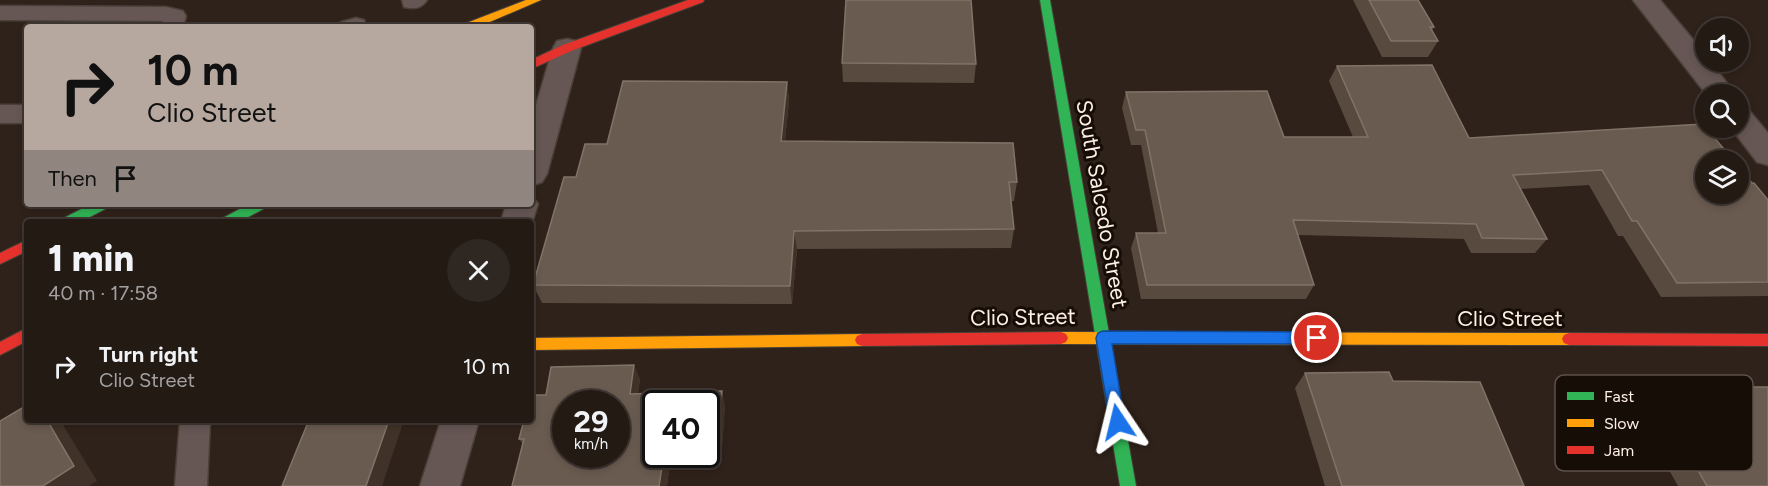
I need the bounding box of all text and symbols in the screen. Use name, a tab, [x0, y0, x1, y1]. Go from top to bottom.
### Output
map controls	[1695, 18, 1749, 204]
button: sound	[1695, 18, 1749, 72]
text: 10 m	[147, 45, 239, 96]
icon: right	[48, 48, 126, 126]
button: search	[1695, 84, 1749, 138]
text: Clio Street	[147, 96, 277, 129]
street label: South Salcedo Street	[1070, 98, 1134, 310]
button: layers	[1695, 150, 1749, 204]
icon: arrive	[109, 162, 142, 195]
text: Then	[48, 165, 97, 192]
text: 1 min	[48, 237, 134, 280]
button: close	[447, 239, 510, 302]
text: 40 m · 17:58	[48, 281, 158, 305]
street label: Clio Street	[970, 303, 1076, 331]
street label: Clio Street	[1457, 305, 1563, 332]
pin	[1291, 312, 1342, 363]
icon: arrive	[1300, 321, 1333, 354]
text: Turn right	[99, 341, 198, 368]
icon: right	[48, 350, 81, 383]
text: 10 m	[463, 353, 510, 380]
text: Clio Street	[99, 368, 195, 392]
legend	[1555, 375, 1753, 471]
text: Fast	[1604, 387, 1634, 406]
speed limit sign: 40	[642, 390, 720, 468]
position arrow	[1086, 390, 1150, 454]
text: 29	[574, 403, 608, 440]
text: Slow	[1604, 414, 1639, 433]
text: km/h	[574, 435, 608, 453]
text: Jam	[1604, 441, 1634, 460]

